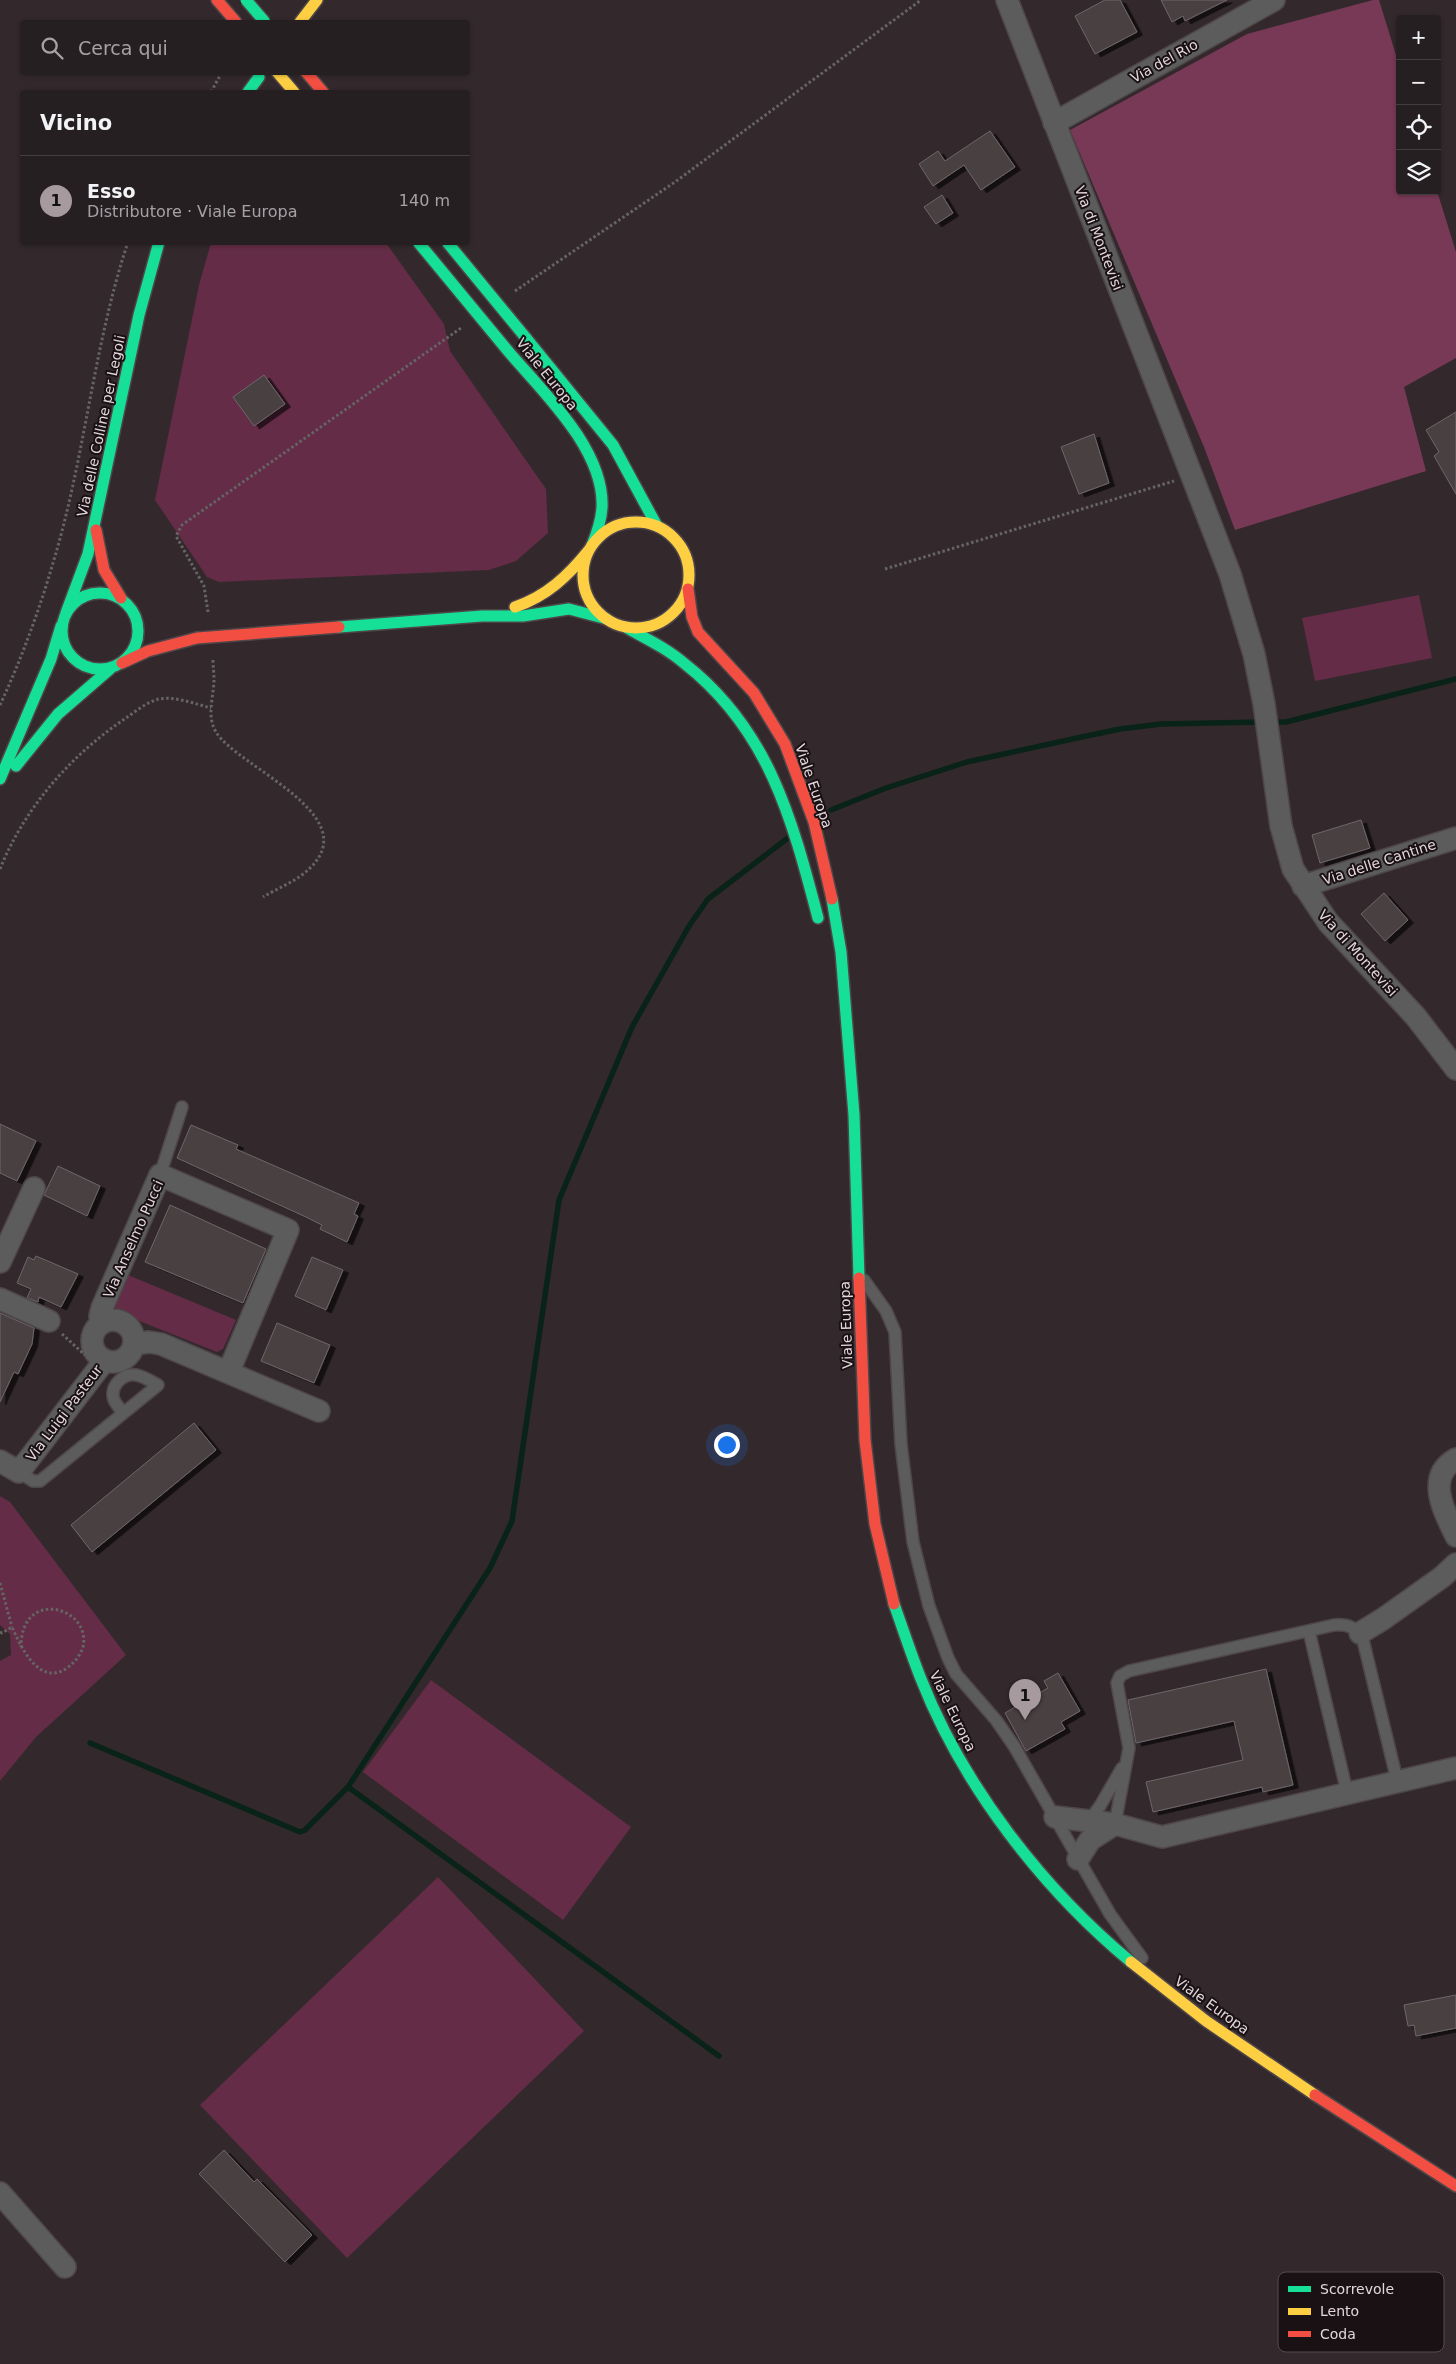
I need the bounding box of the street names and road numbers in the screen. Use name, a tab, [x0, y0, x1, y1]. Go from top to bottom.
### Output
street label: Via del Rio	[1128, 36, 1200, 86]
street label: Via di Montevisi	[1072, 184, 1126, 292]
street label: Via delle Colline per Legoli	[74, 334, 128, 518]
street label: Viale Europa	[513, 335, 581, 413]
street label: Viale Europa	[792, 742, 836, 830]
street label: Via delle Cantine	[1320, 836, 1438, 888]
street label: Via di Montevisi	[1315, 907, 1401, 999]
street label: Via Anselmo Pucci	[100, 1178, 166, 1300]
street label: Viale Europa	[836, 1281, 856, 1369]
street label: Via Luigi Pasteur	[23, 1362, 105, 1464]
street label: Viale Europa	[927, 1668, 979, 1754]
street label: Viale Europa	[1172, 1973, 1252, 2037]

